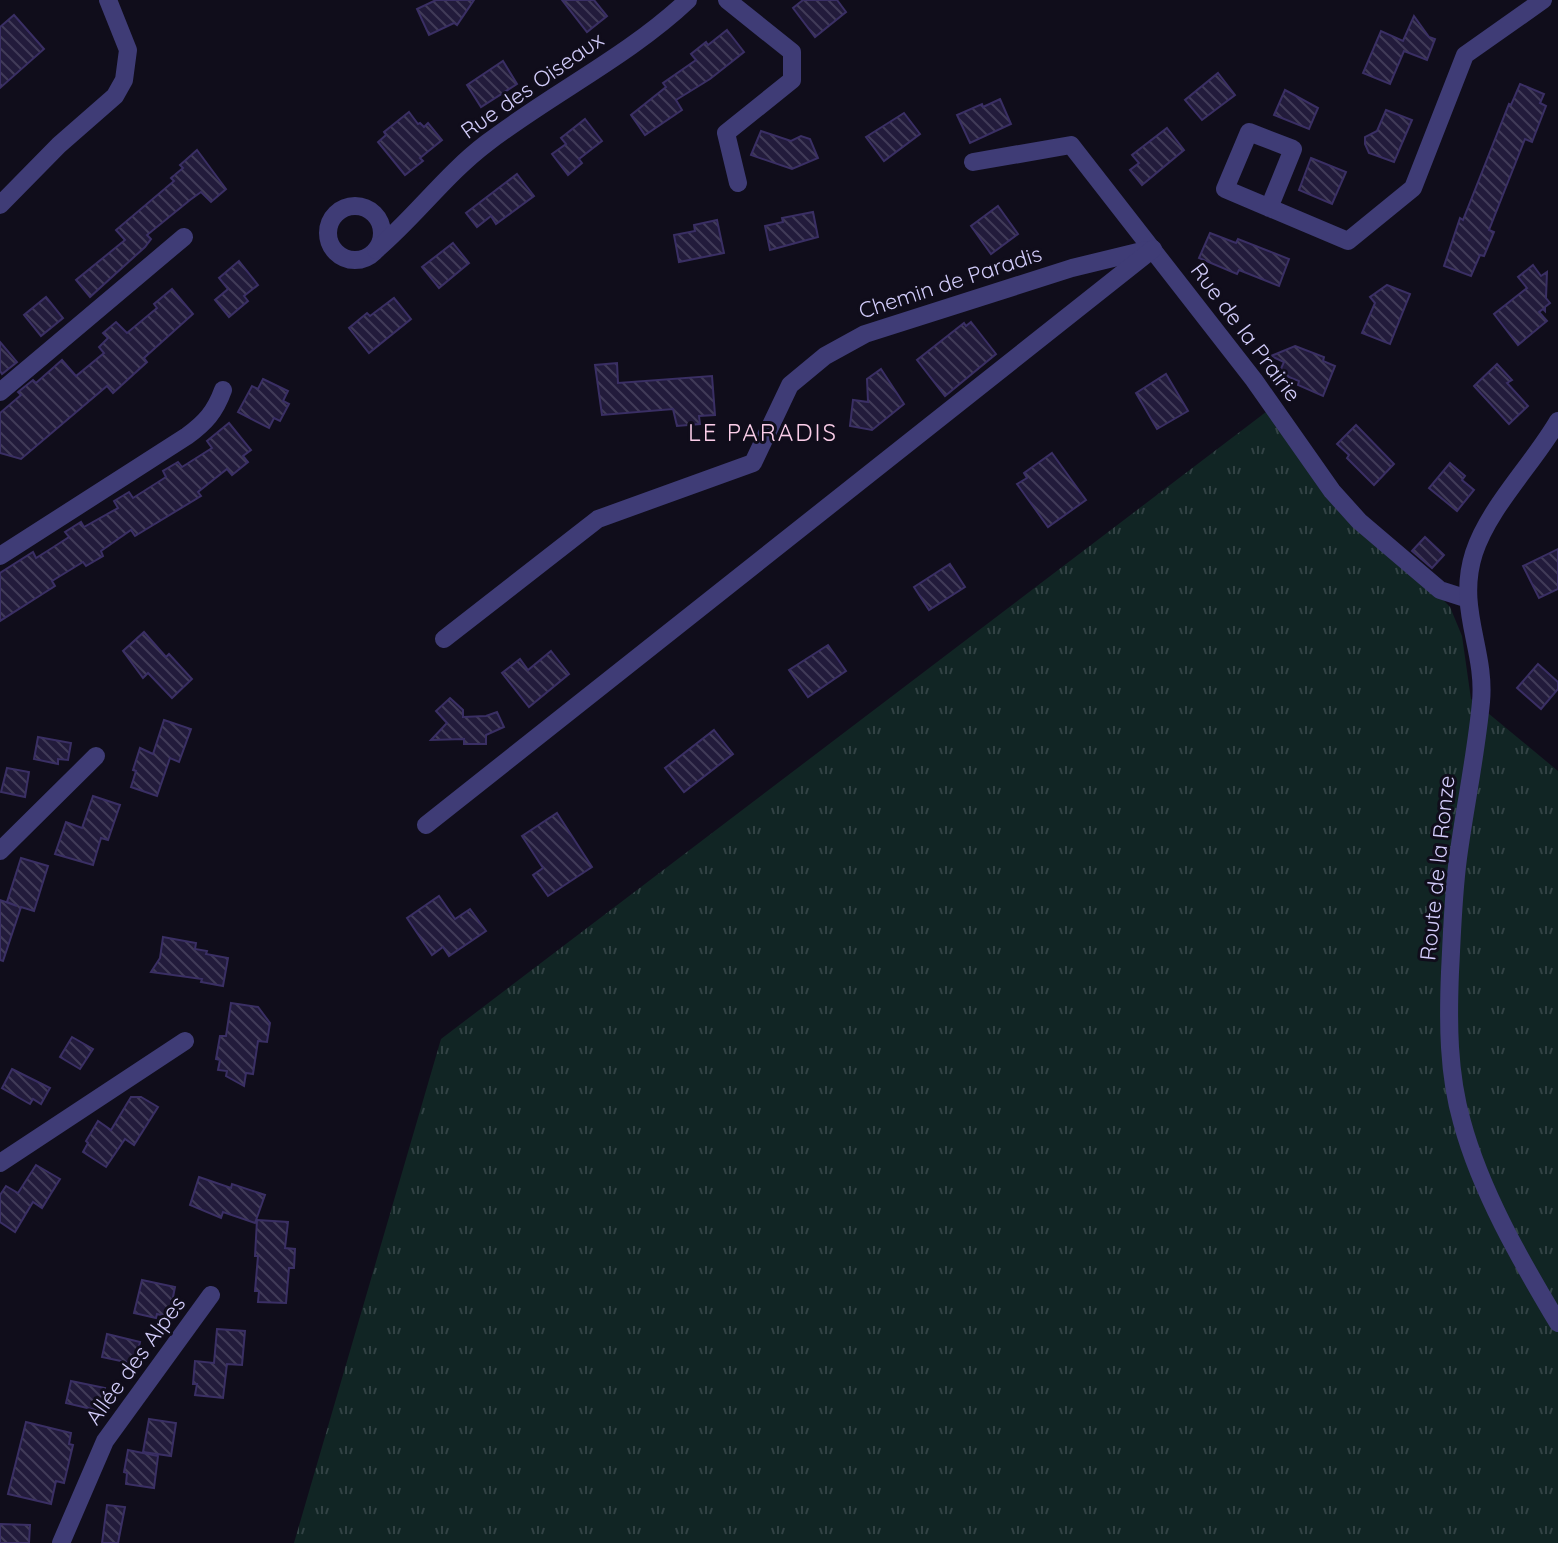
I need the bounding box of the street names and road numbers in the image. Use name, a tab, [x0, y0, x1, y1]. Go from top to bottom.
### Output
street label: Rue des Oiseaux	[455, 25, 609, 145]
street label: Chemin de Paradis	[855, 239, 1045, 325]
street label: Rue de la Prairie	[1185, 257, 1307, 407]
street label: Route de la Ronze	[1413, 774, 1461, 962]
street label: Allée des Alpes	[79, 1290, 191, 1430]

